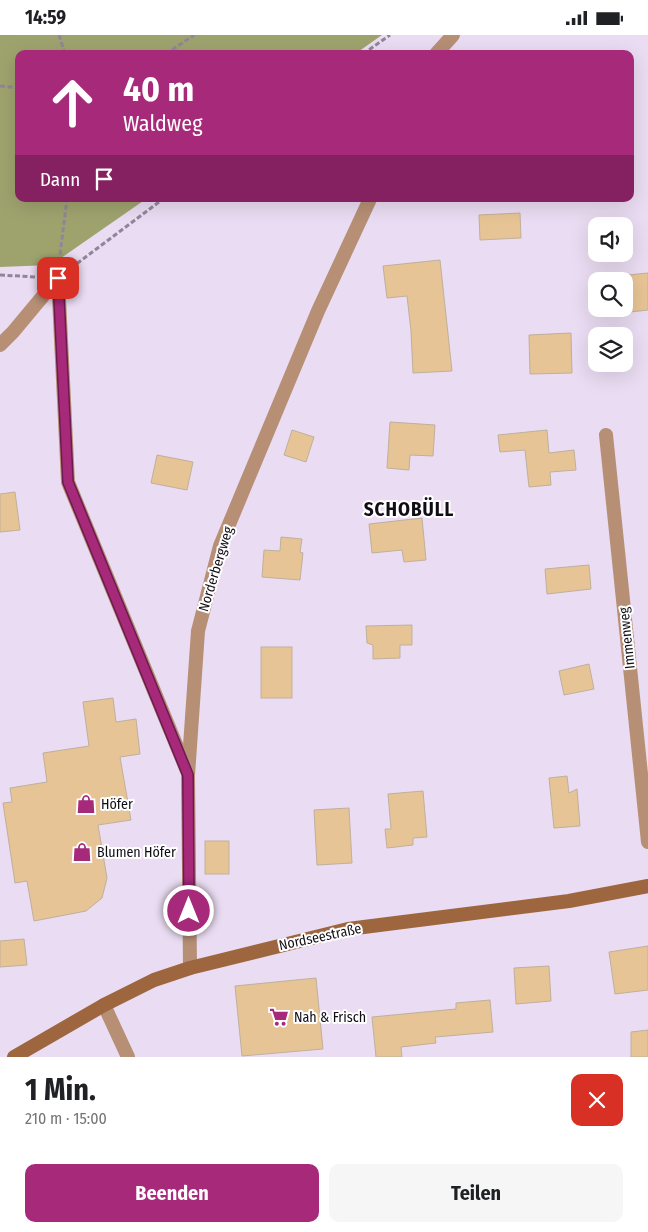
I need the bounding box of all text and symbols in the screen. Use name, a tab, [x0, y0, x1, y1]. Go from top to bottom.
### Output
text: 14:59	[25, 6, 66, 29]
text: 40 m	[123, 68, 194, 110]
icon: ahead	[40, 70, 105, 135]
text: Waldweg	[123, 110, 203, 137]
icon: arrive	[90, 165, 118, 193]
text: Dann	[40, 168, 80, 191]
map controls	[588, 217, 633, 372]
button: sound	[588, 217, 633, 262]
pin	[37, 257, 79, 299]
icon: arrive	[44, 264, 72, 292]
button: search	[588, 272, 633, 317]
button: layers	[588, 327, 633, 372]
district label: SCHOBÜLL	[364, 497, 454, 521]
street label: Norderbergweg	[195, 524, 237, 614]
street label: Immenweg	[615, 606, 639, 670]
shop icon: Höfer	[75, 793, 97, 815]
place label: Höfer	[101, 796, 133, 813]
shop icon: Blumen Höfer	[71, 841, 93, 863]
place label: Blumen Höfer	[97, 844, 176, 861]
position arrow	[162, 884, 214, 936]
street label: Nordseestraße	[277, 920, 363, 954]
supermarket icon: Nah & Frisch	[268, 1006, 290, 1028]
place label: Nah & Frisch	[294, 1009, 366, 1026]
text: 1 Min.	[25, 1072, 96, 1108]
button: close	[571, 1074, 623, 1126]
text: 210 m · 15:00	[25, 1109, 107, 1128]
button: Beenden	[25, 1164, 319, 1222]
button: Teilen	[329, 1164, 623, 1222]

